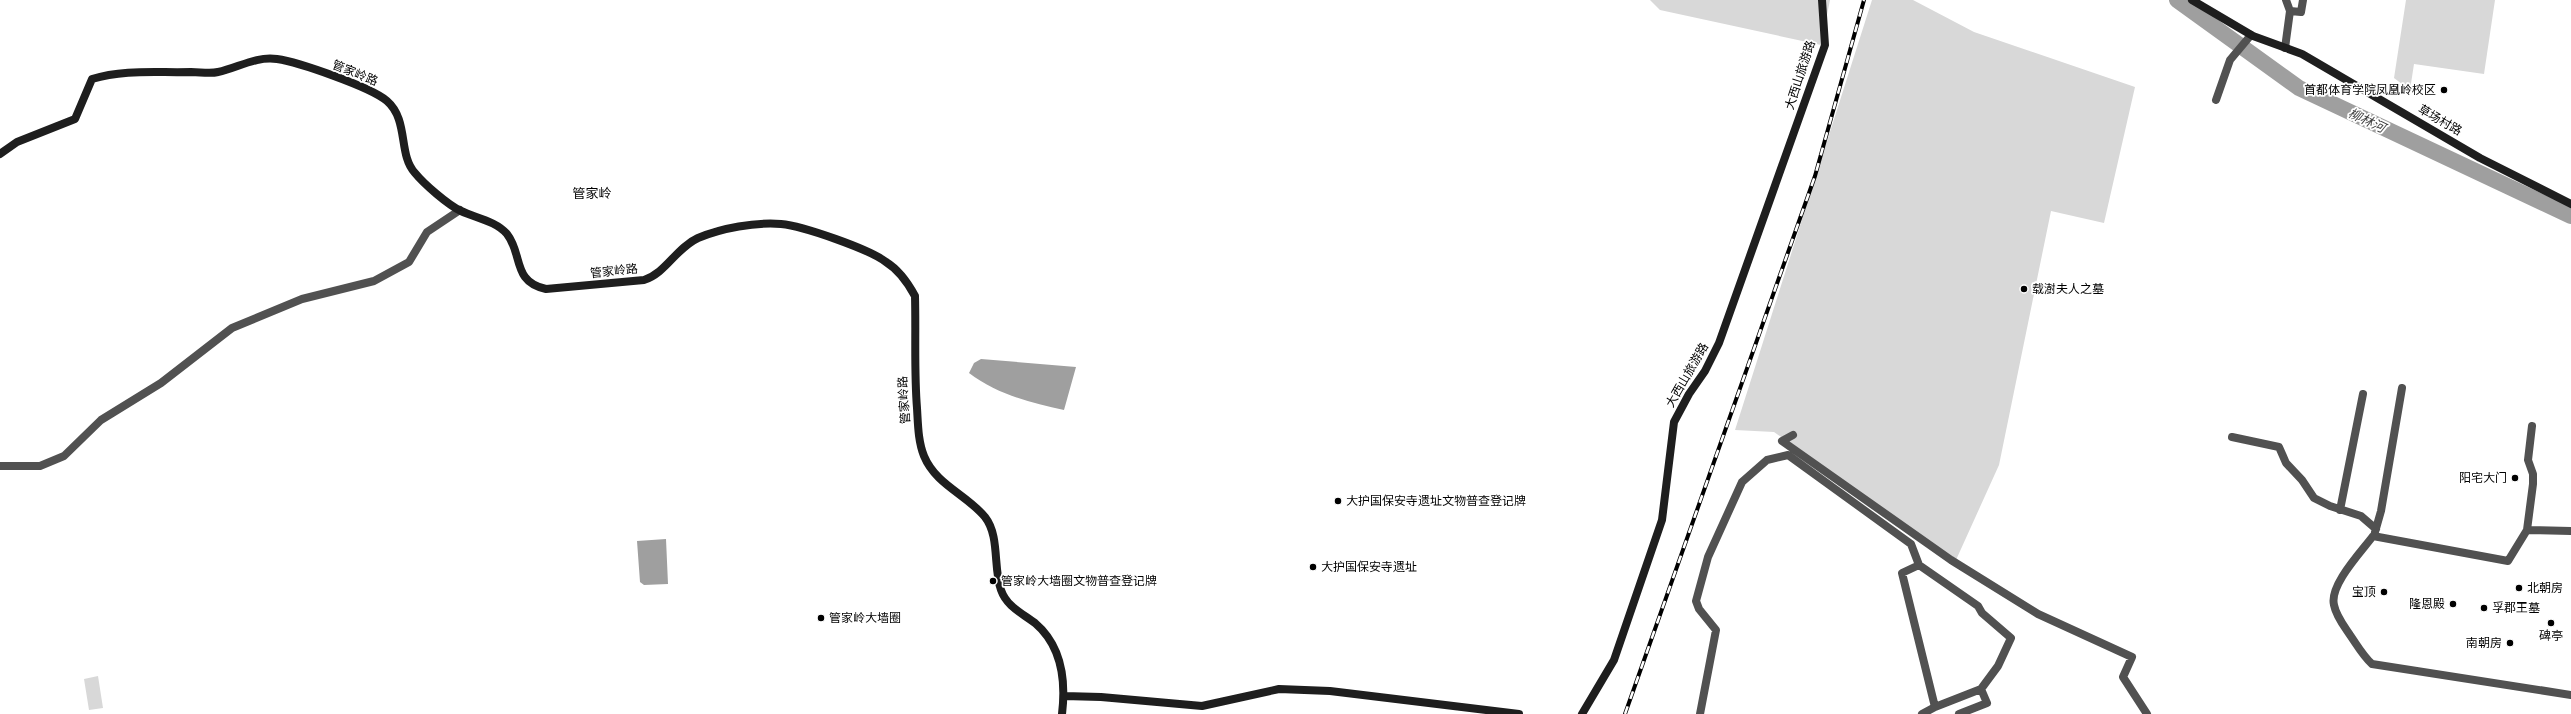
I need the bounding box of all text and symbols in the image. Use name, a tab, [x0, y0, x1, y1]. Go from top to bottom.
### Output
street label: 大西山旅游路	[1782, 39, 1818, 111]
street label: 管家岭路	[330, 58, 380, 88]
place label: 首都体育学院凤凰岭校区	[2304, 83, 2436, 97]
marker: 首都体育学院凤凰岭校区	[2439, 85, 2449, 95]
street label: 草场村路	[2416, 102, 2464, 138]
water label: 柳林河	[2346, 105, 2390, 138]
district label: 管家岭	[572, 186, 612, 202]
street label: 管家岭路	[589, 262, 639, 280]
place label: 载澍夫人之墓	[2032, 282, 2104, 296]
marker: 载澍夫人之墓	[2019, 284, 2029, 294]
street label: 大西山旅游路	[1663, 340, 1711, 410]
street label: 管家岭路	[895, 376, 913, 424]
place label: 阳宅大门	[2459, 471, 2507, 485]
marker: 阳宅大门	[2510, 473, 2520, 483]
place label: 大护国保安寺遗址文物普查登记牌	[1346, 494, 1526, 508]
marker: 大护国保安寺遗址文物普查登记牌	[1333, 496, 1343, 506]
place label: 大护国保安寺遗址	[1321, 560, 1417, 574]
marker: 大护国保安寺遗址	[1308, 562, 1318, 572]
place label: 管家岭大墙圈文物普查登记牌	[1001, 574, 1157, 588]
marker: 管家岭大墙圈文物普查登记牌	[988, 576, 998, 586]
place label: 北朝房	[2527, 581, 2563, 595]
marker: 北朝房	[2514, 583, 2524, 593]
place label: 宝顶	[2352, 585, 2376, 599]
marker: 宝顶	[2379, 587, 2389, 597]
place label: 隆恩殿	[2409, 597, 2445, 611]
marker: 隆恩殿	[2448, 599, 2458, 609]
place label: 孚郡王墓	[2492, 601, 2540, 615]
marker: 孚郡王墓	[2479, 603, 2489, 613]
place label: 管家岭大墙圈	[829, 611, 901, 625]
marker: 管家岭大墙圈	[816, 613, 826, 623]
marker: 碑亭	[2546, 618, 2556, 628]
place label: 碑亭	[2539, 629, 2563, 643]
place label: 南朝房	[2466, 636, 2502, 650]
marker: 南朝房	[2505, 638, 2515, 648]

